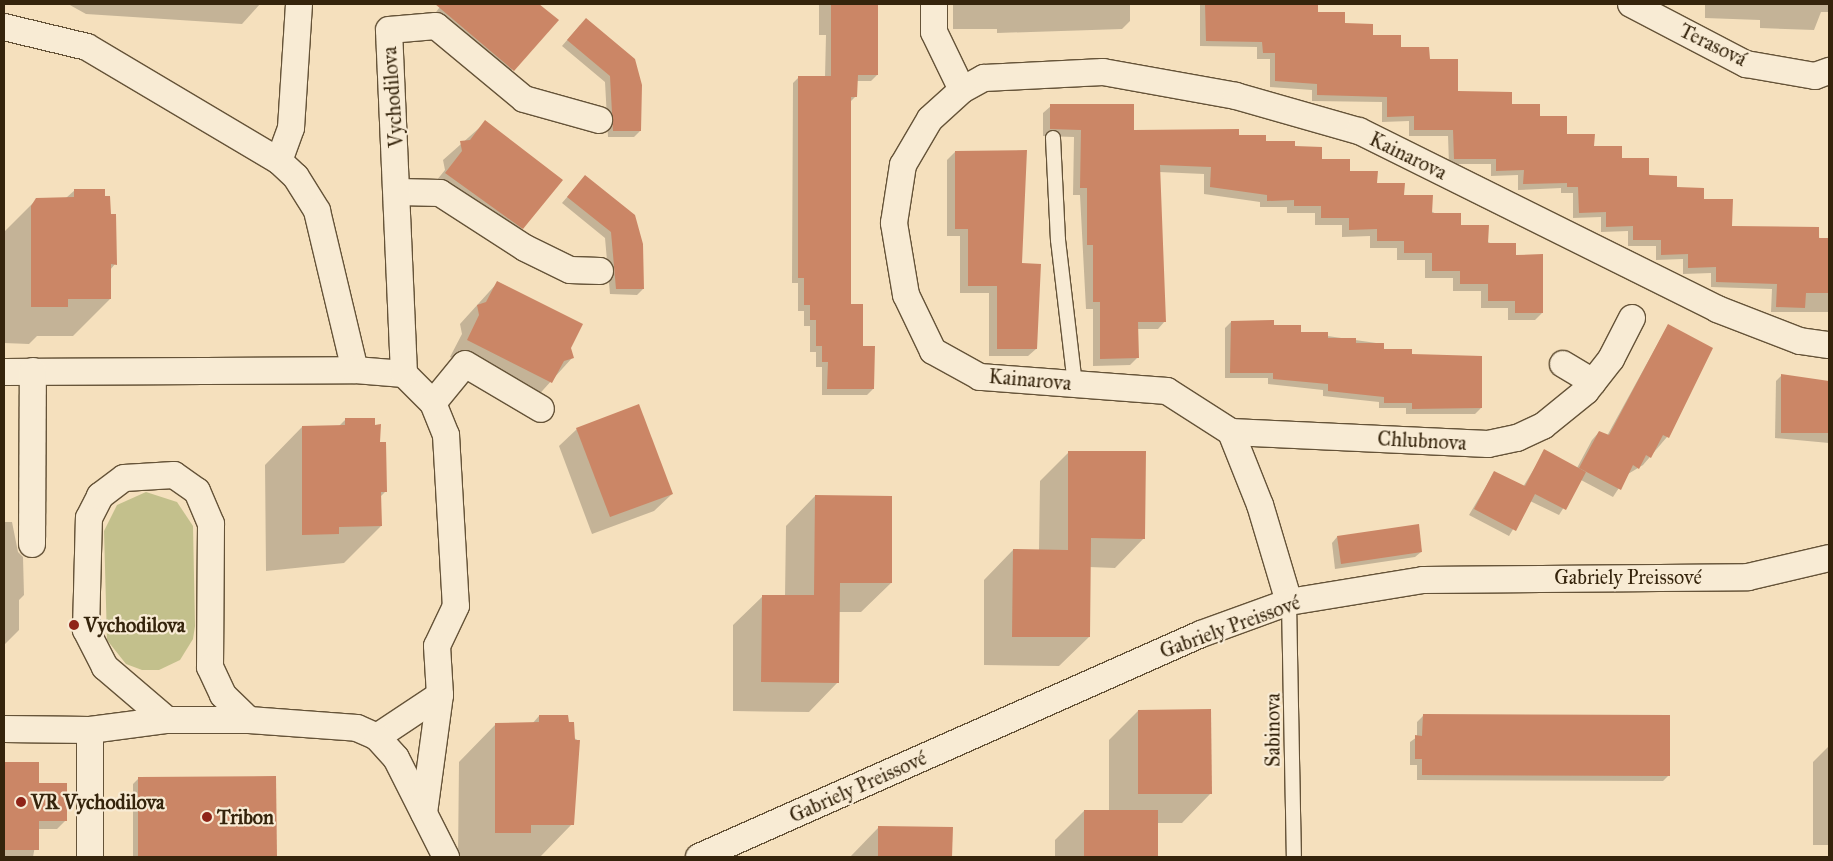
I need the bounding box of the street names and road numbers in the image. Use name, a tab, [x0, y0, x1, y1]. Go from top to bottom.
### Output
street label: Terasová	[1676, 18, 1750, 72]
street label: Vychodilova	[377, 46, 409, 148]
street label: Kainarova	[1366, 127, 1450, 185]
street label: Kainarova	[988, 364, 1072, 396]
street label: Chlubnova	[1377, 427, 1467, 455]
street label: Gabriely Preissové	[1554, 565, 1702, 589]
street label: Gabriely Preissové	[1157, 590, 1303, 664]
street label: Sabinova	[1261, 693, 1285, 767]
street label: Gabriely Preissové	[786, 746, 930, 828]

